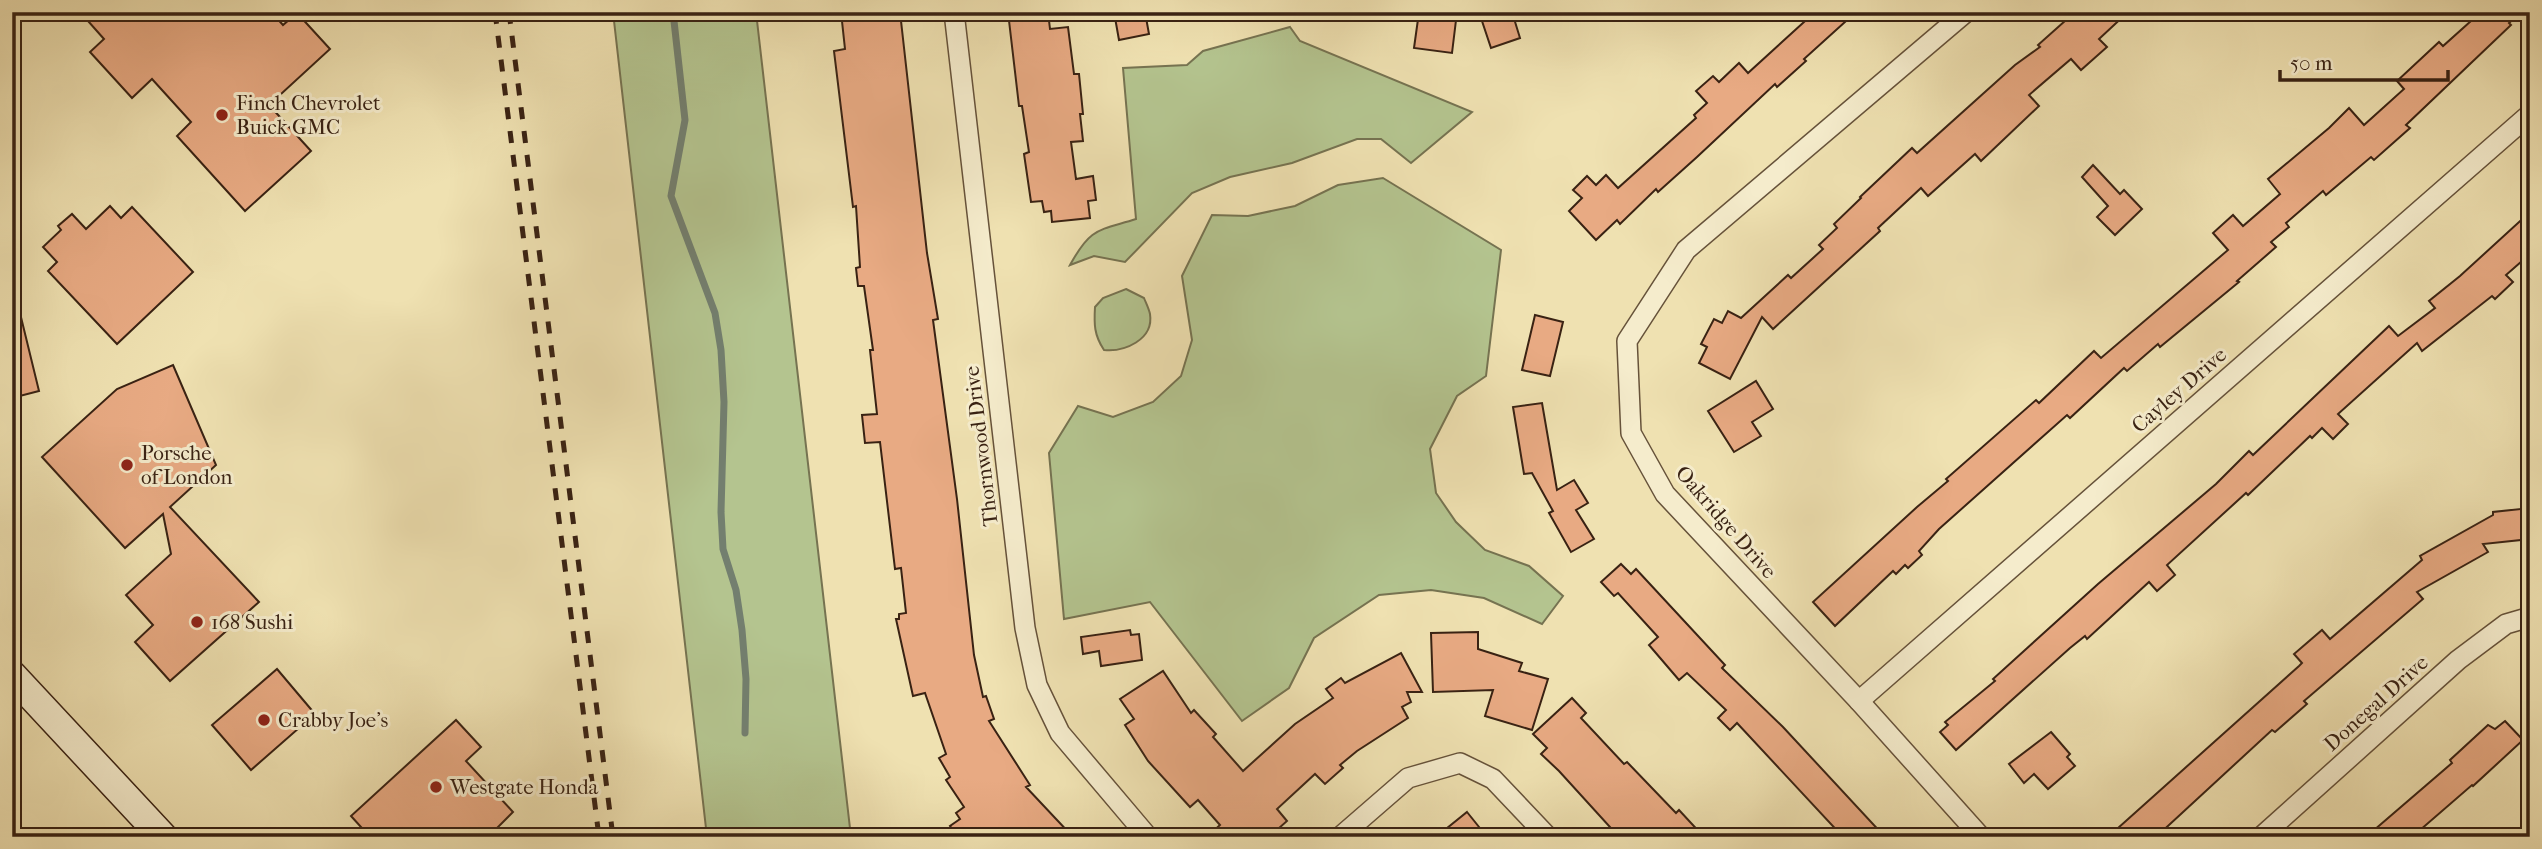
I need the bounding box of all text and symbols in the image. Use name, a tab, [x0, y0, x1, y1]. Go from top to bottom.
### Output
scale bar	[2280, 38, 2448, 82]
text: 50 m	[2290, 51, 2333, 75]
place label: Finch Chevrolet Buick GMC	[236, 91, 381, 139]
marker: Finch Chevrolet Buick GMC	[214, 107, 230, 123]
street label: Cayley Drive	[2127, 342, 2231, 438]
street label: Thornwood Drive	[959, 365, 1003, 527]
place label: Porsche of London	[141, 441, 232, 489]
marker: Porsche of London	[119, 457, 135, 473]
street label: Oakridge Drive	[1671, 461, 1781, 583]
place label: 168 Sushi	[211, 610, 293, 634]
marker: 168 Sushi	[189, 614, 205, 630]
street label: Donegal Drive	[2319, 650, 2433, 756]
place label: Crabby Joe's	[278, 708, 389, 732]
marker: Crabby Joe's	[256, 712, 272, 728]
place label: Westgate Honda	[449, 775, 599, 799]
marker: Westgate Honda	[428, 779, 444, 795]

